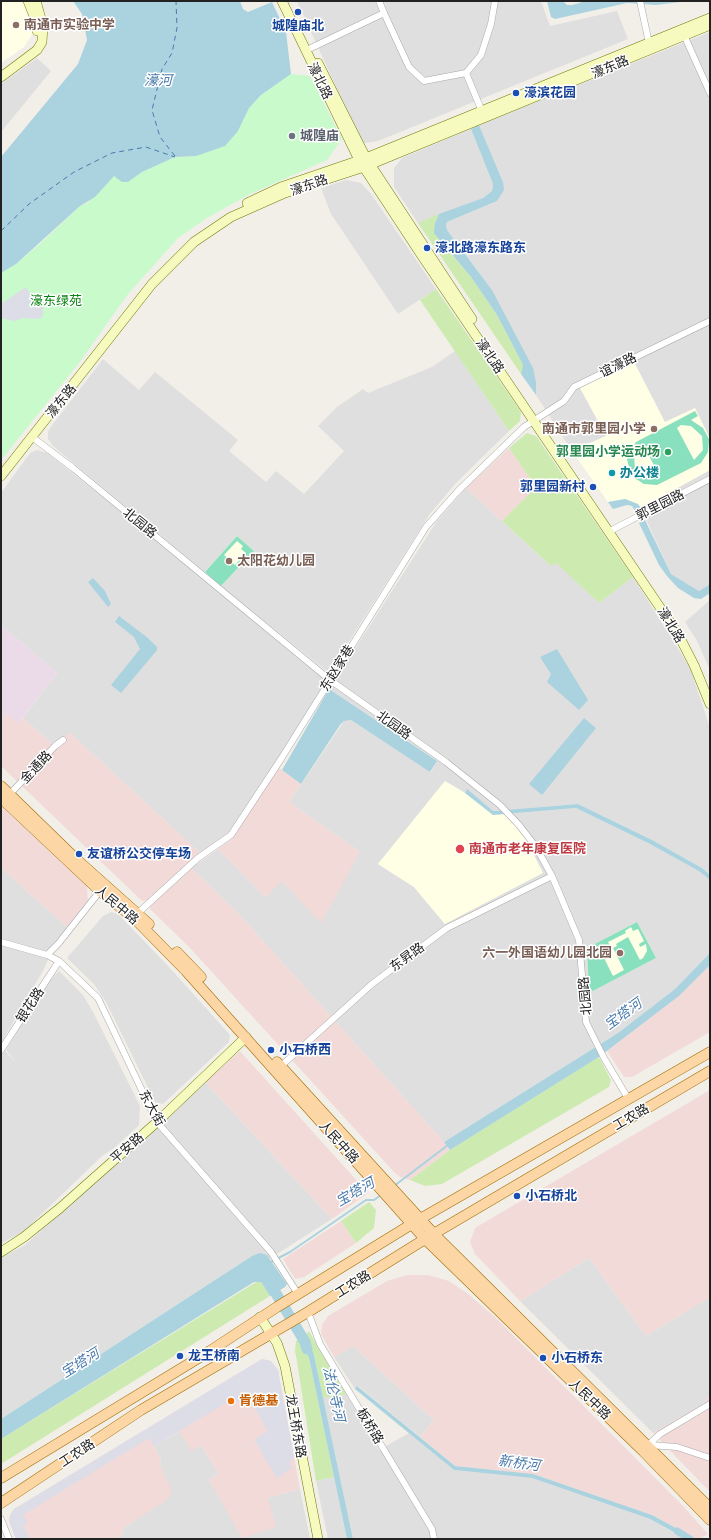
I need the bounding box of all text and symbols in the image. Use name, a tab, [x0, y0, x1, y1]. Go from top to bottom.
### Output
marker: 城隍庙北	[293, 7, 303, 17]
place label: 南通市实验中学	[24, 17, 115, 33]
place label: 城隍庙北	[272, 18, 324, 34]
marker: 南通市实验中学	[11, 20, 21, 30]
street label: 濠东路	[589, 52, 631, 82]
street label: 濠北路	[304, 60, 336, 102]
water label: 濠河	[144, 72, 172, 88]
place label: 濠滨花园	[524, 85, 576, 101]
marker: 濠滨花园	[511, 88, 521, 98]
place label: 城隍庙	[300, 128, 339, 144]
marker: 城隍庙	[287, 131, 297, 141]
street label: 濠东路	[288, 171, 330, 199]
place label: 濠北路濠东路东	[435, 240, 526, 256]
marker: 濠北路濠东路东	[422, 243, 432, 253]
park label: 濠东绿苑	[30, 293, 82, 309]
street label: 濠北路	[473, 335, 507, 377]
street label: 谊濠路	[597, 349, 639, 381]
street label: 濠东路	[43, 381, 79, 421]
place label: 南通市郭里园小学	[542, 421, 646, 437]
marker: 南通市郭里园小学	[649, 424, 659, 434]
place label: 郭里园小学运动场	[556, 444, 660, 460]
marker: 郭里园小学运动场	[663, 447, 673, 457]
place label: 办公楼	[620, 465, 659, 481]
marker: 办公楼	[607, 468, 617, 478]
place label: 郭里园新村	[520, 479, 585, 495]
marker: 郭里园新村	[588, 482, 598, 492]
street label: 郭里园路	[633, 486, 687, 524]
street label: 北园路	[120, 505, 160, 541]
place label: 太阳花幼儿园	[237, 553, 315, 569]
marker: 太阳花幼儿园	[224, 556, 234, 566]
street label: 濠北路	[654, 604, 688, 646]
street label: 东赵家巷	[317, 642, 357, 694]
street label: 北园路	[374, 707, 414, 743]
street label: 金通路	[17, 747, 55, 787]
place label: 南通市老年康复医院	[469, 841, 586, 857]
marker: 南通市老年康复医院	[454, 843, 466, 855]
place label: 友谊桥公交停车场	[87, 846, 191, 862]
marker: 友谊桥公交停车场	[74, 849, 84, 859]
street label: 人民中路	[92, 882, 142, 928]
street label: 东昇路	[387, 939, 427, 975]
place label: 六一外国语幼儿园北园	[482, 945, 612, 961]
marker: 六一外国语幼儿园北园	[615, 948, 625, 958]
street label: 北园路	[576, 976, 594, 1016]
street label: 银花路	[13, 984, 47, 1026]
water label: 宝塔河	[601, 995, 645, 1033]
place label: 小石桥西	[279, 1042, 331, 1058]
marker: 小石桥西	[266, 1045, 276, 1055]
street label: 东大街	[136, 1087, 168, 1129]
street label: 工农路	[610, 1100, 652, 1134]
street label: 人民中路	[316, 1117, 362, 1167]
street label: 平安路	[107, 1129, 147, 1167]
water label: 宝塔河	[333, 1174, 377, 1210]
place label: 小石桥北	[525, 1188, 577, 1204]
marker: 小石桥北	[512, 1191, 522, 1201]
street label: 工农路	[332, 1267, 374, 1301]
water label: 宝塔河	[58, 1345, 102, 1381]
place label: 龙王桥南	[188, 1348, 240, 1364]
place label: 小石桥东	[551, 1350, 603, 1366]
marker: 龙王桥南	[175, 1351, 185, 1361]
marker: 小石桥东	[538, 1353, 548, 1363]
water label: 法伦寺河	[320, 1365, 348, 1423]
street label: 人民中路	[566, 1375, 614, 1423]
place label: 肯德基	[239, 1393, 278, 1409]
street label: 龙王桥东路	[283, 1393, 309, 1459]
marker: 肯德基	[226, 1396, 236, 1406]
street label: 板桥路	[353, 1405, 387, 1447]
street label: 工农路	[56, 1436, 98, 1470]
water label: 新桥河	[497, 1452, 541, 1474]

